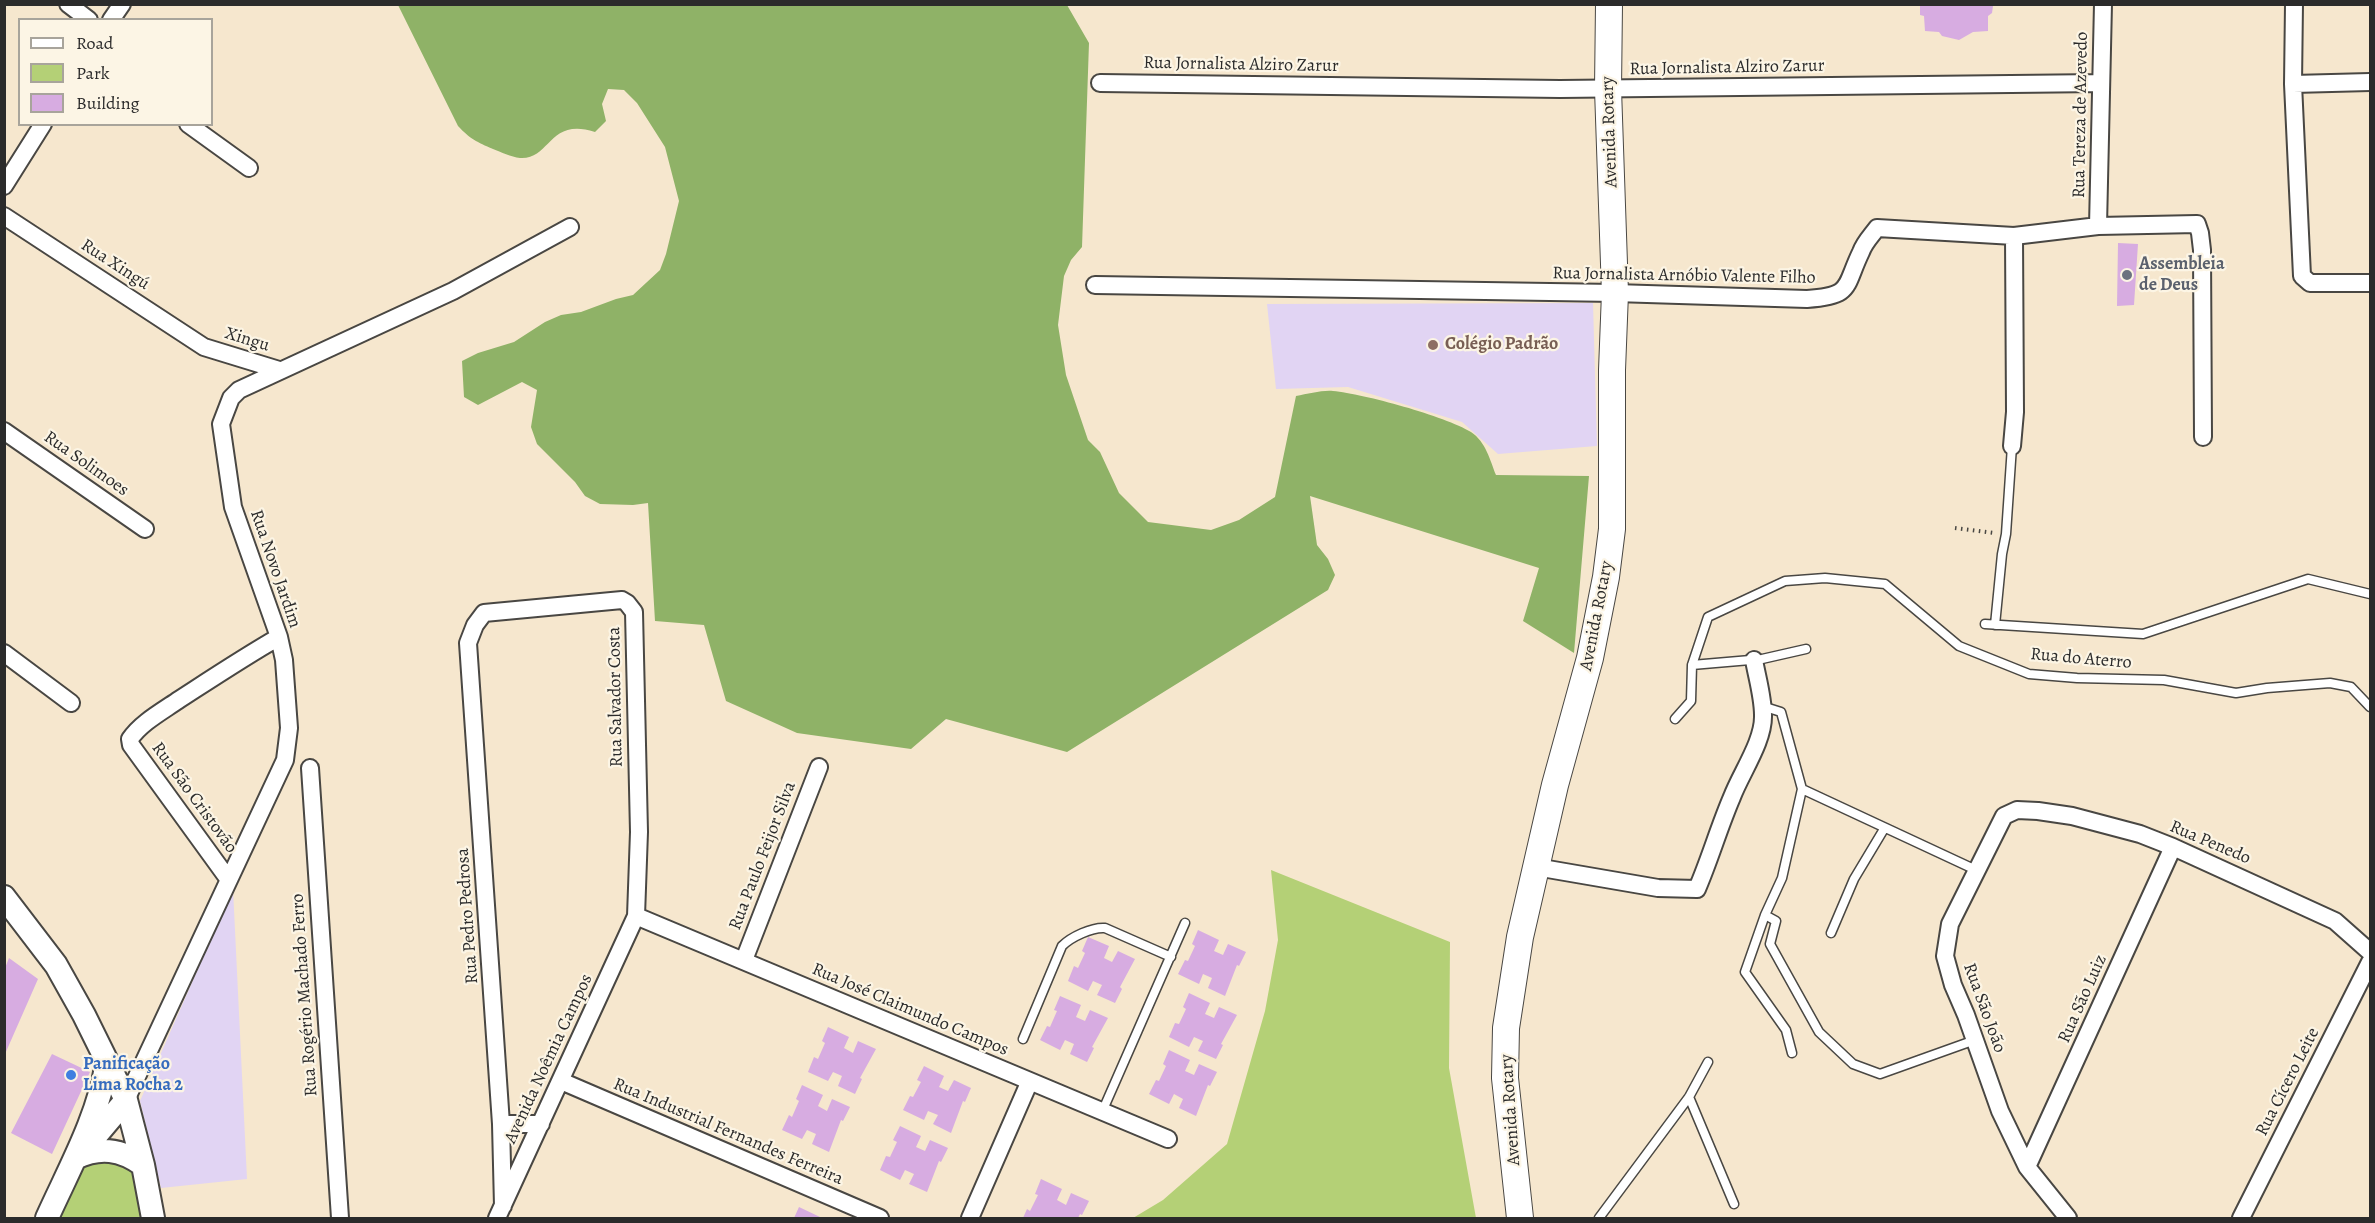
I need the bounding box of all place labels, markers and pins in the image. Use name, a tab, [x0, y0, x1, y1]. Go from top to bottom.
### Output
place label: Assembleia de Deus	[2139, 254, 2225, 296]
marker: Assembleia de Deus	[2120, 268, 2134, 282]
place label: Colégio Padrão	[1445, 334, 1558, 356]
marker: Colégio Padrão	[1426, 338, 1440, 352]
place label: Panificação Lima Rocha 2	[83, 1054, 183, 1096]
marker: Panificação Lima Rocha 2	[64, 1068, 78, 1082]

